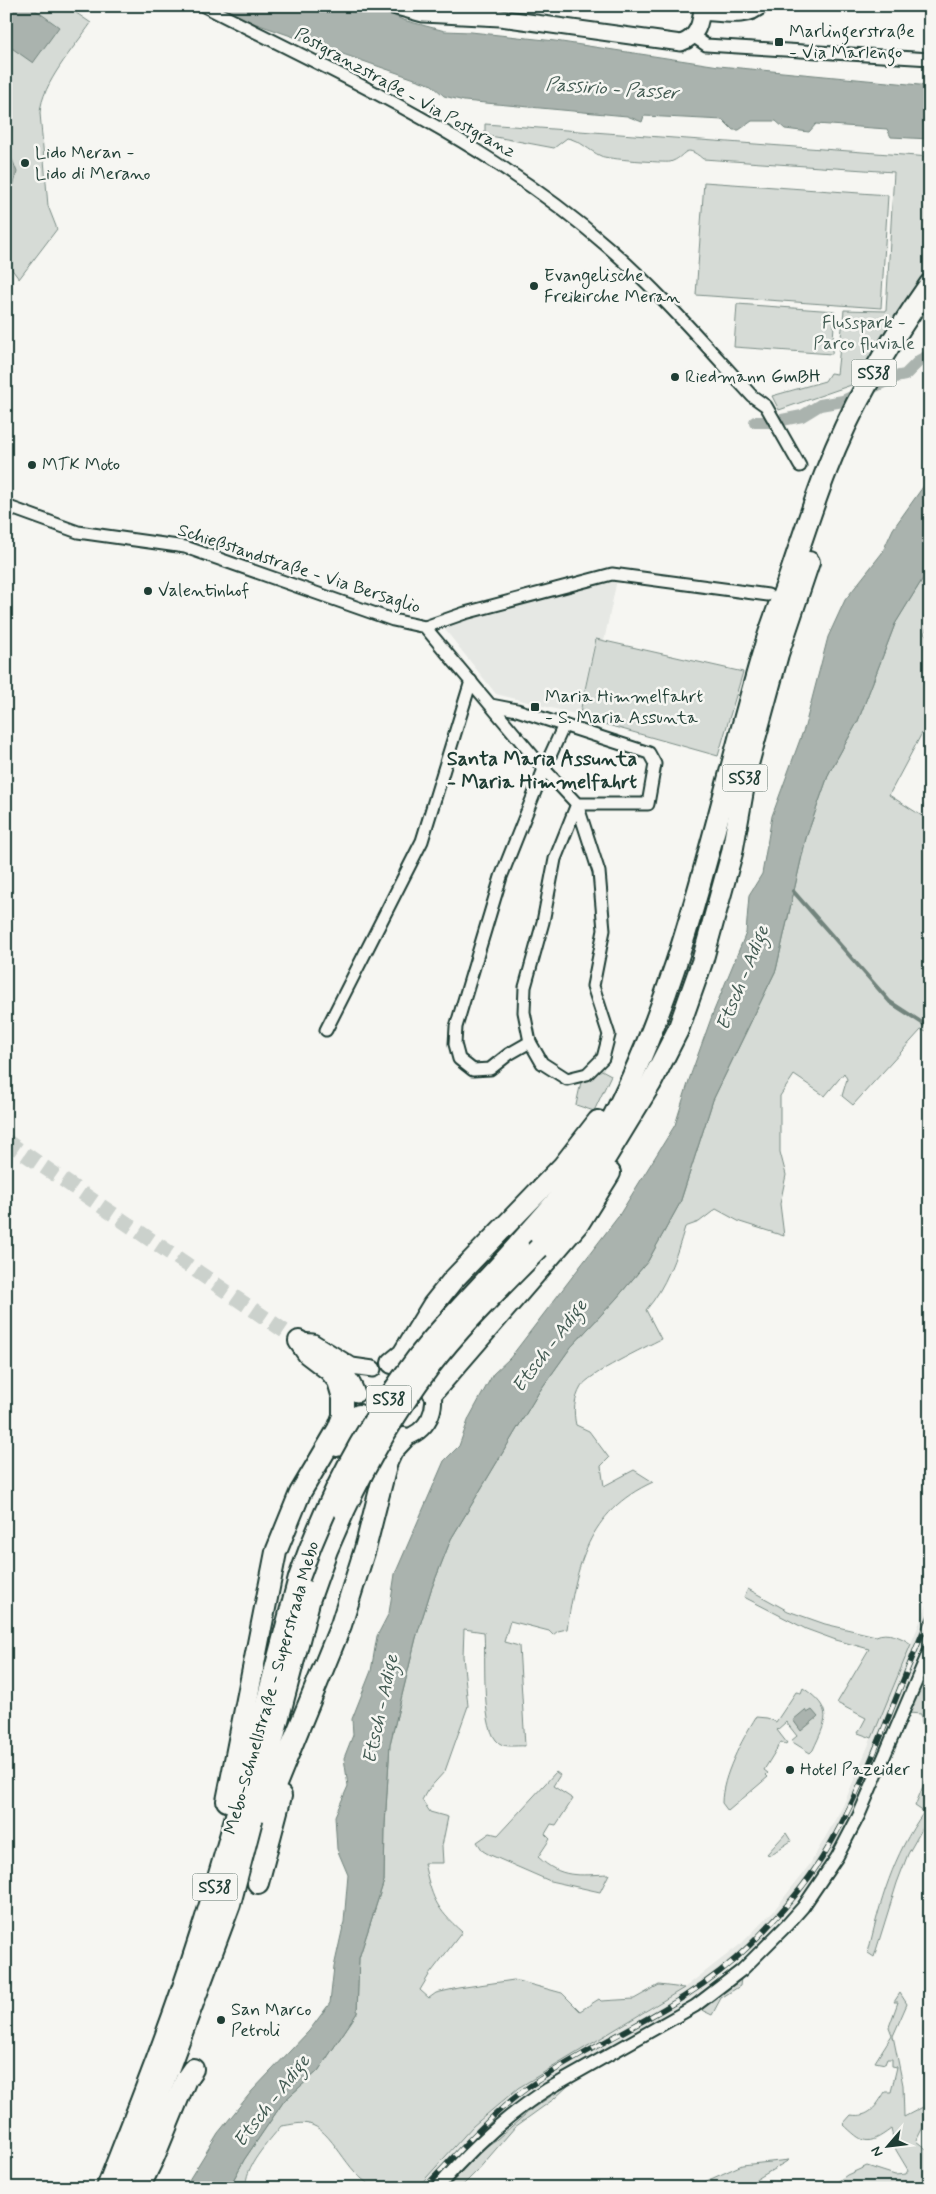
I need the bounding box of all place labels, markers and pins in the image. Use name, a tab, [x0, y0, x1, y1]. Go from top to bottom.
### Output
place label: Marlingerstraße - Via Marlengo	[789, 20, 915, 67]
marker: Marlingerstraße - Via Marlengo	[773, 36, 785, 48]
place label: Lido Meran - Lido di Merano	[35, 141, 151, 186]
marker: Lido Meran - Lido di Merano	[19, 157, 31, 169]
place label: Evangelische Freikirche Meran	[544, 264, 680, 309]
marker: Evangelische Freikirche Meran	[528, 280, 540, 292]
place label: Riedmann GmBH	[685, 365, 821, 389]
marker: Riedmann GmBH	[669, 371, 681, 383]
place label: MTK Moto	[42, 453, 120, 477]
marker: MTK Moto	[26, 459, 38, 471]
place label: Valentinhof	[158, 579, 250, 603]
marker: Valentinhof	[142, 585, 154, 597]
place label: Maria Himmelfahrt - S. Maria Assunta	[545, 685, 704, 730]
marker: Maria Himmelfahrt - S. Maria Assunta	[529, 701, 541, 713]
place label: Hotel Pazeider	[800, 1758, 910, 1782]
marker: Hotel Pazeider	[784, 1764, 796, 1776]
place label: San Marco Petroli	[231, 1998, 312, 2043]
marker: San Marco Petroli	[215, 2014, 227, 2026]

